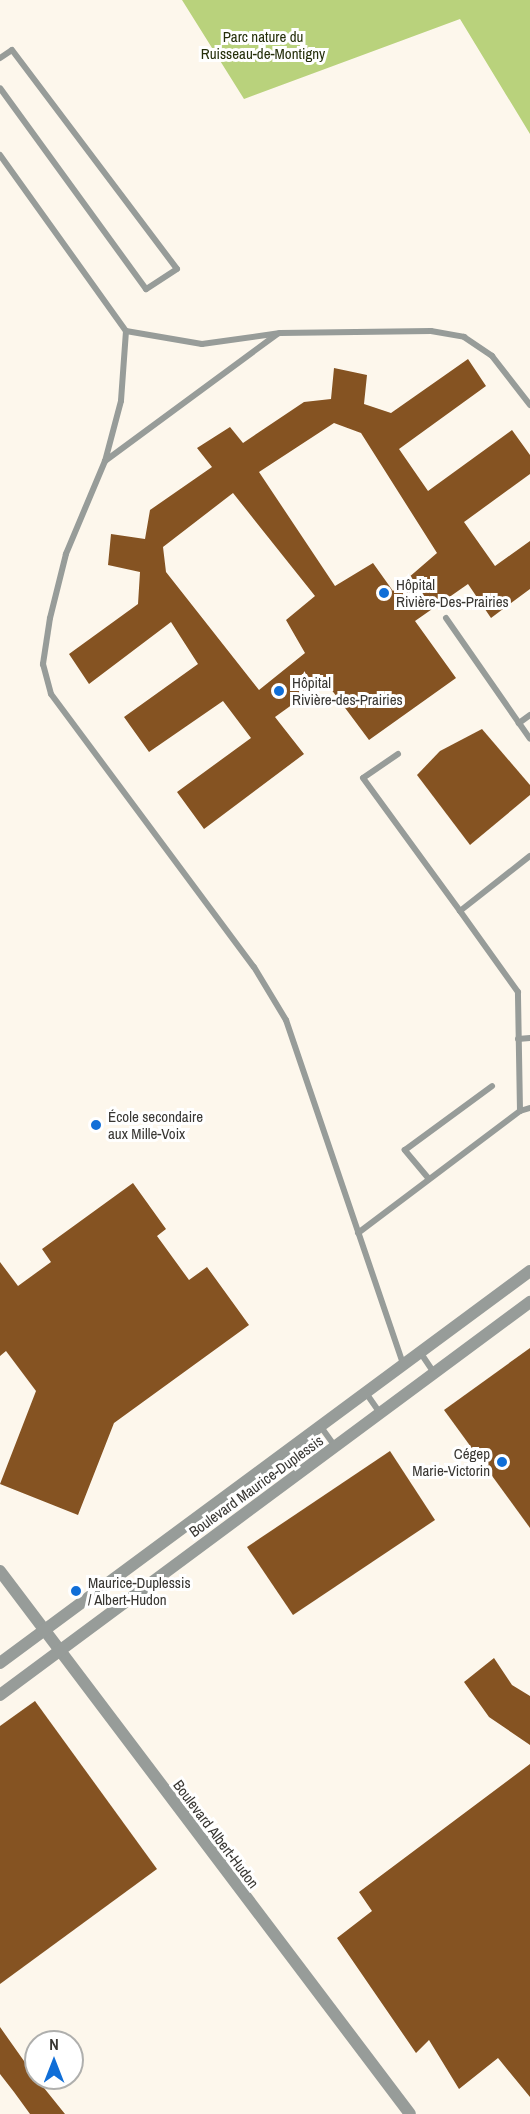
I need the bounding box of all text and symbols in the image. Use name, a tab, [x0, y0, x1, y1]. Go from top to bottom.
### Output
park label: Parc nature du Ruisseau-de-Montigny	[201, 27, 325, 62]
place label: Hôpital Rivière-Des-Prairies	[396, 575, 509, 610]
marker: Hôpital Rivière-Des-Prairies	[377, 586, 391, 600]
place label: Hôpital Rivière-des-Prairies	[292, 673, 403, 708]
marker: Hôpital Rivière-des-Prairies	[270, 682, 288, 700]
place label: École secondaire aux Mille-Voix	[108, 1107, 203, 1142]
marker: École secondaire aux Mille-Voix	[89, 1118, 103, 1132]
street label: Boulevard Maurice-Duplessis	[185, 1431, 327, 1541]
place label: Cégep Marie-Victorin	[412, 1444, 490, 1479]
marker: Cégep Marie-Victorin	[495, 1455, 509, 1469]
place label: Maurice-Duplessis / Albert-Hudon	[88, 1573, 191, 1608]
marker: Maurice-Duplessis / Albert-Hudon	[69, 1584, 83, 1598]
street label: Boulevard Albert-Hudon	[169, 1776, 263, 1892]
north arrow	[24, 2030, 84, 2090]
text: N	[49, 2033, 59, 2055]

